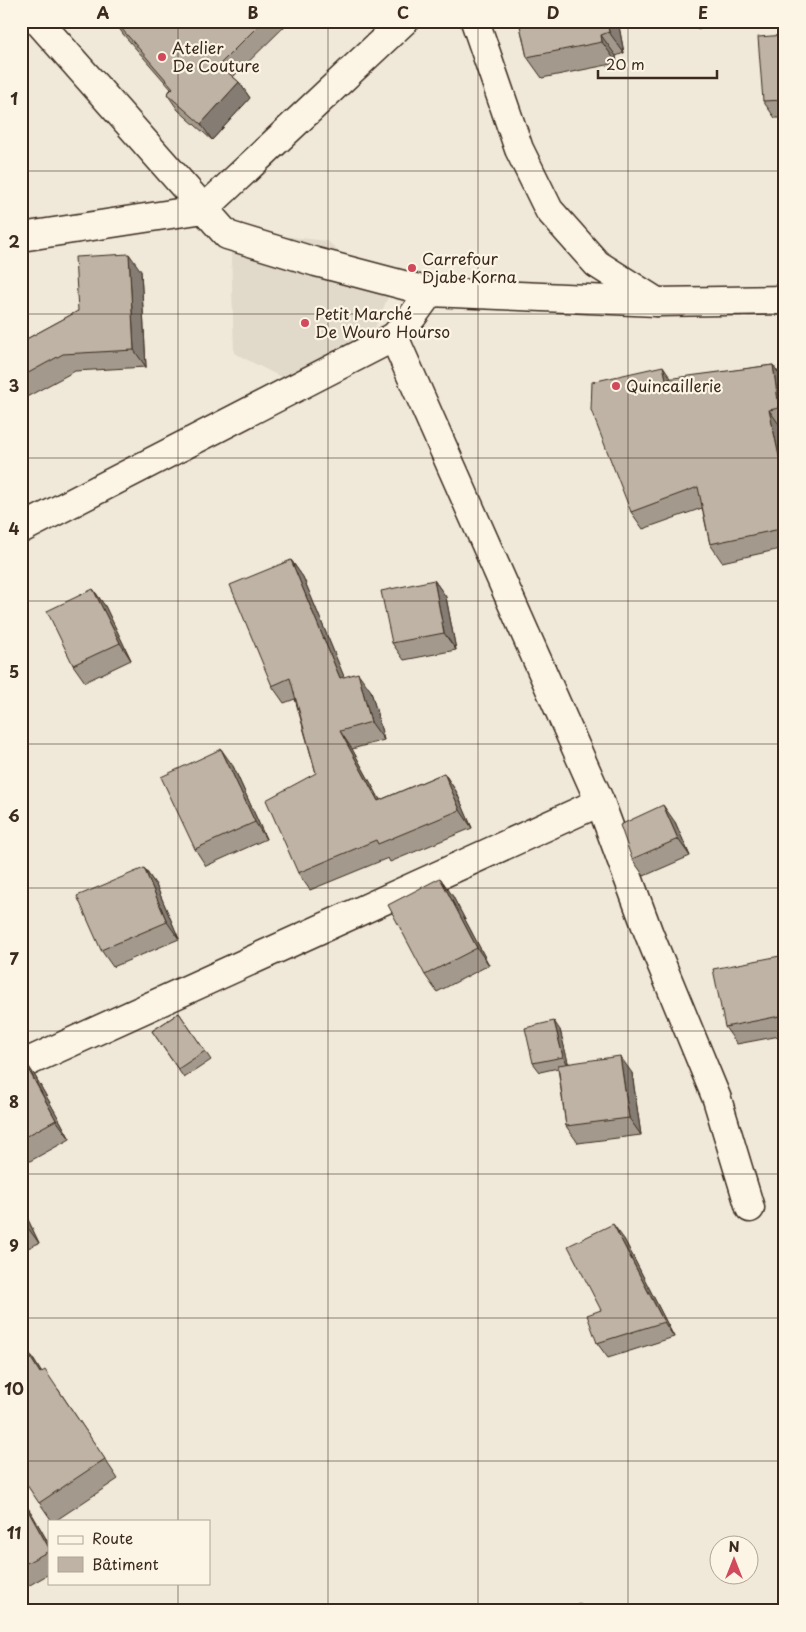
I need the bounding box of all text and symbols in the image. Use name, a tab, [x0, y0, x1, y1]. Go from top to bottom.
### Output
text: A	[97, 0, 110, 24]
text: B	[248, 0, 259, 24]
text: C	[397, 0, 409, 24]
text: D	[547, 0, 559, 24]
text: E	[698, 0, 708, 24]
place label: Atelier De Couture	[172, 35, 260, 77]
scale bar	[598, 48, 717, 80]
marker: Atelier De Couture	[156, 51, 168, 63]
text: 20 m	[606, 52, 645, 75]
text: 1	[10, 86, 18, 110]
text: 2	[8, 229, 20, 253]
place label: Carrefour Djabe Korna	[422, 246, 517, 288]
marker: Carrefour Djabe Korna	[406, 262, 418, 274]
place label: Petit Marché De Wouro Hourso	[315, 301, 450, 343]
marker: Petit Marché De Wouro Hourso	[299, 317, 311, 329]
text: 3	[9, 373, 19, 397]
place label: Quincaillerie	[626, 373, 722, 397]
marker: Quincaillerie	[610, 380, 622, 392]
text: 4	[9, 516, 20, 540]
text: 5	[9, 659, 19, 683]
text: 6	[8, 803, 20, 827]
text: 7	[9, 946, 19, 970]
text: 8	[9, 1089, 19, 1113]
text: 9	[9, 1233, 19, 1257]
text: 10	[4, 1376, 24, 1400]
text: 11	[7, 1520, 21, 1544]
legend	[48, 1520, 210, 1584]
text: Route	[92, 1526, 133, 1549]
north arrow	[708, 1534, 758, 1584]
text: N	[728, 1536, 740, 1557]
text: Bâtiment	[92, 1552, 159, 1575]

